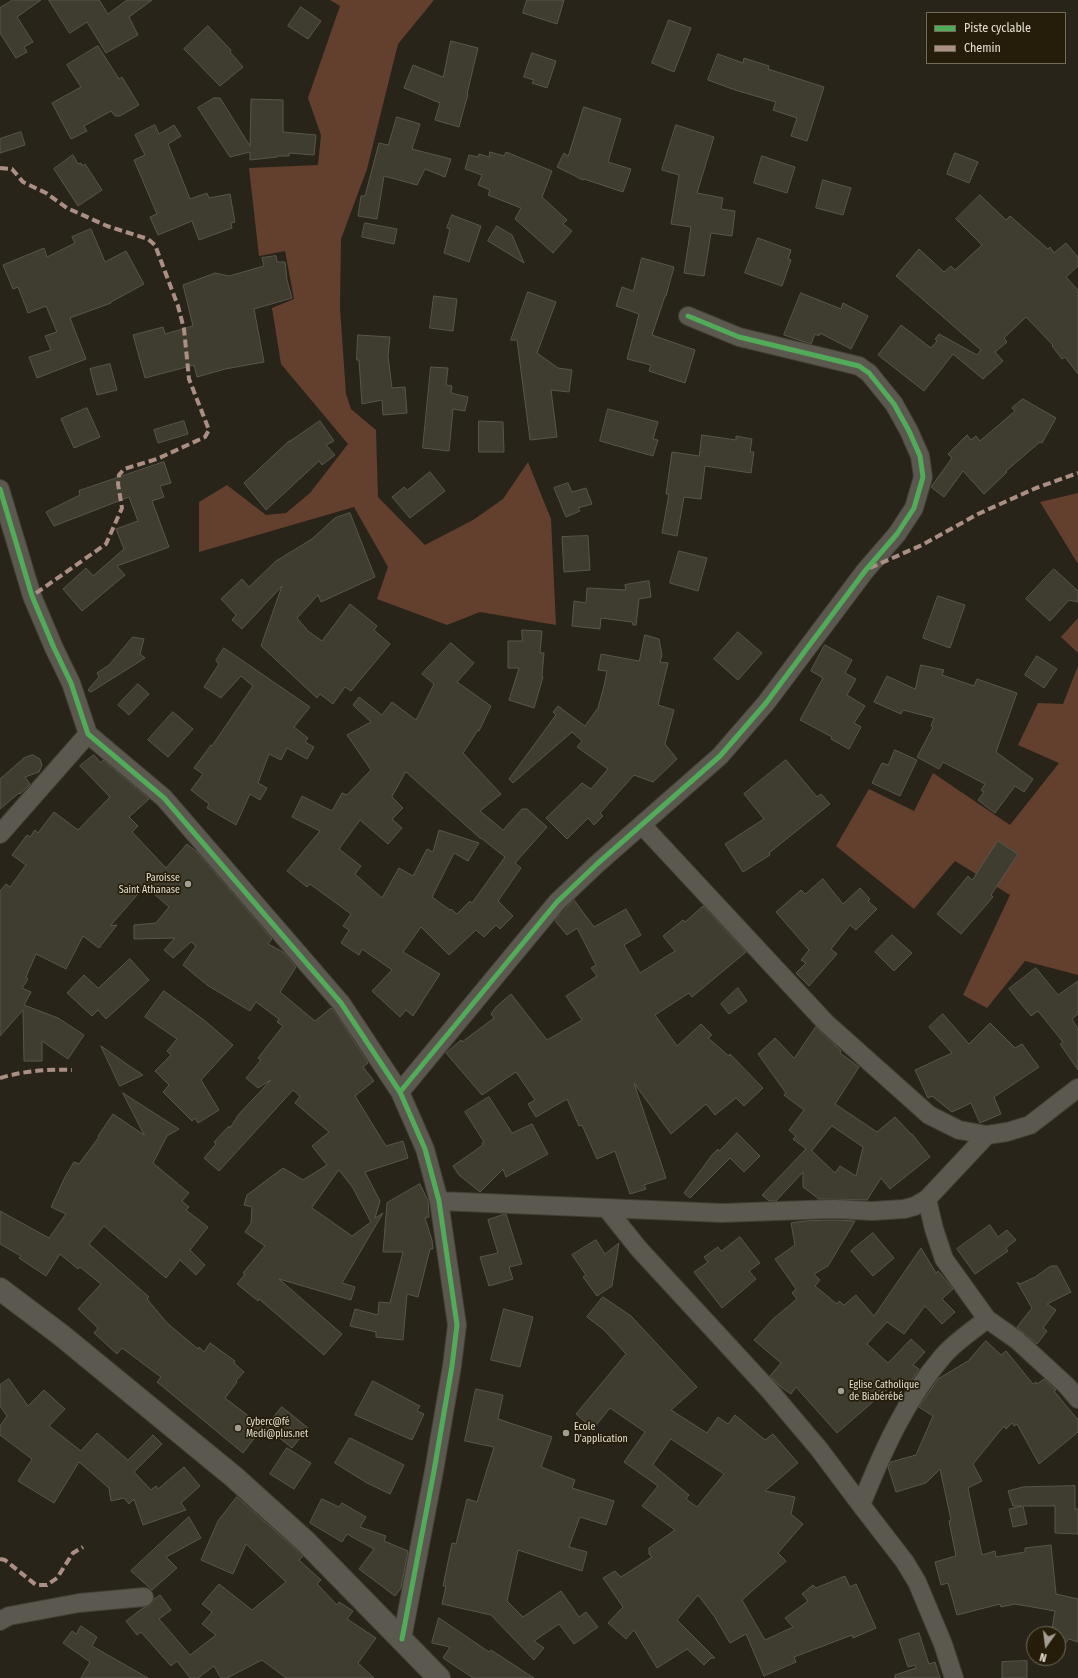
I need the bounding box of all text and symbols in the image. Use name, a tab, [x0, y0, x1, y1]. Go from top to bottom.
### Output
legend	[926, 12, 1066, 64]
text: Piste cyclable	[964, 21, 1031, 35]
text: Chemin	[964, 41, 1001, 55]
place label: Paroisse Saint Athanase	[119, 872, 180, 896]
marker: Paroisse Saint Athanase	[183, 879, 193, 889]
place label: Eglise Catholique de Biabérébé	[849, 1379, 919, 1402]
marker: Eglise Catholique de Biabérébé	[836, 1386, 846, 1396]
place label: Cyberc@fé Medi@plus.net	[246, 1416, 308, 1440]
place label: Ecole D'application	[574, 1421, 628, 1444]
marker: Cyberc@fé Medi@plus.net	[233, 1423, 243, 1433]
marker: Ecole D'application	[561, 1428, 571, 1438]
north arrow	[1026, 1626, 1066, 1666]
text: N	[1038, 1650, 1048, 1664]

